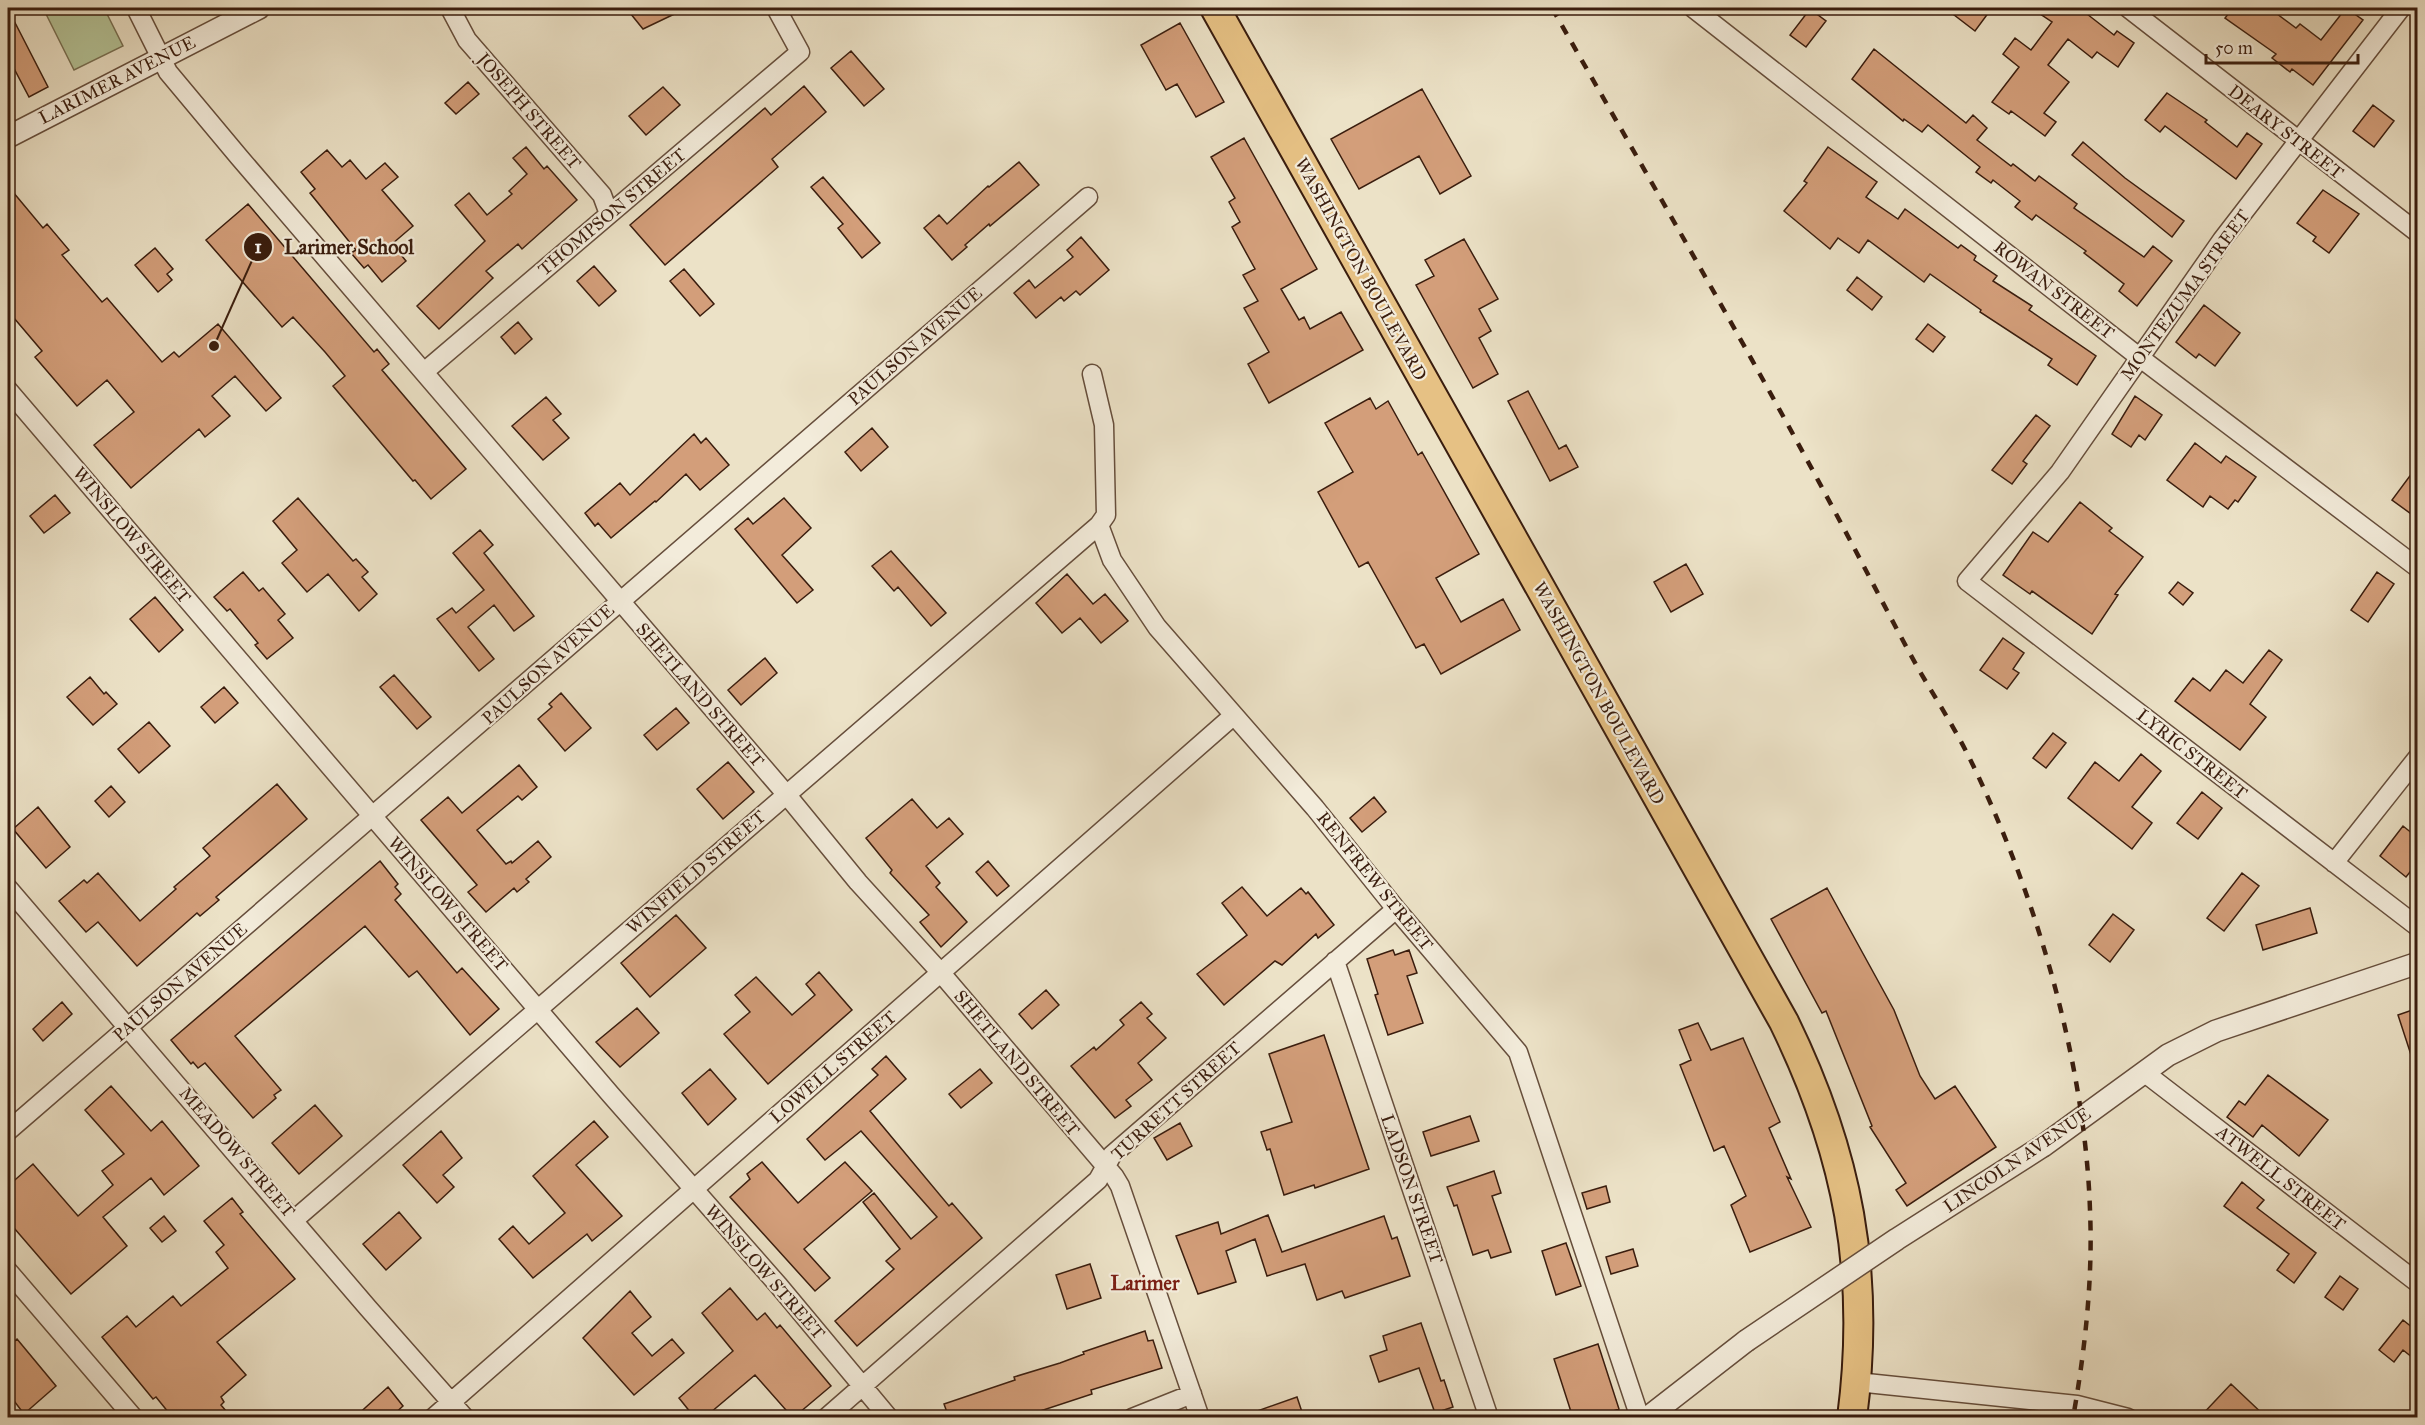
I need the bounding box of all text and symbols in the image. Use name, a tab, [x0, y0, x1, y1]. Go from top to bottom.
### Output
scale bar	[2206, 27, 2358, 65]
street label: LARIMER AVENUE	[35, 31, 199, 129]
text: 50 m	[2215, 37, 2253, 59]
street label: JOSEPH STREET	[470, 47, 586, 174]
street label: DEARY STREET	[2224, 80, 2348, 184]
street label: THOMPSON STREET	[533, 144, 691, 280]
street label: WASHINGTON BOULEVARD	[1290, 154, 1432, 384]
street label: MONTEZUMA STREET	[2116, 205, 2254, 385]
callout: Larimer School	[243, 228, 426, 266]
text: Larimer School	[284, 235, 415, 259]
text: 1	[254, 236, 262, 258]
street label: ROWAN STREET	[1989, 236, 2119, 344]
street label: PAULSON AVENUE	[844, 282, 987, 410]
street label: WINSLOW STREET	[68, 462, 196, 608]
street label: WASHINGTON BOULEVARD	[1528, 578, 1670, 808]
street label: PAULSON AVENUE	[477, 599, 619, 729]
street label: SHETLAND STREET	[631, 618, 769, 772]
street label: LYRIC STREET	[2132, 704, 2252, 804]
street label: WINFIELD STREET	[622, 806, 770, 938]
street label: RENFREW STREET	[1312, 807, 1438, 955]
street label: WINSLOW STREET	[383, 832, 513, 976]
street label: PAULSON AVENUE	[109, 918, 252, 1046]
street label: SHETLAND STREET	[949, 985, 1085, 1141]
street label: LOWELL STREET	[765, 1006, 901, 1128]
street label: TURRETT STREET	[1107, 1037, 1245, 1165]
street label: MEADOW STREET	[174, 1082, 300, 1222]
street label: LINCOLN AVENUE	[1939, 1102, 2095, 1217]
street label: LADSON STREET	[1376, 1111, 1448, 1267]
street label: ATWELL STREET	[2211, 1120, 2350, 1235]
street label: WINSLOW STREET	[700, 1200, 830, 1344]
district label: Larimer	[1111, 1271, 1180, 1295]

